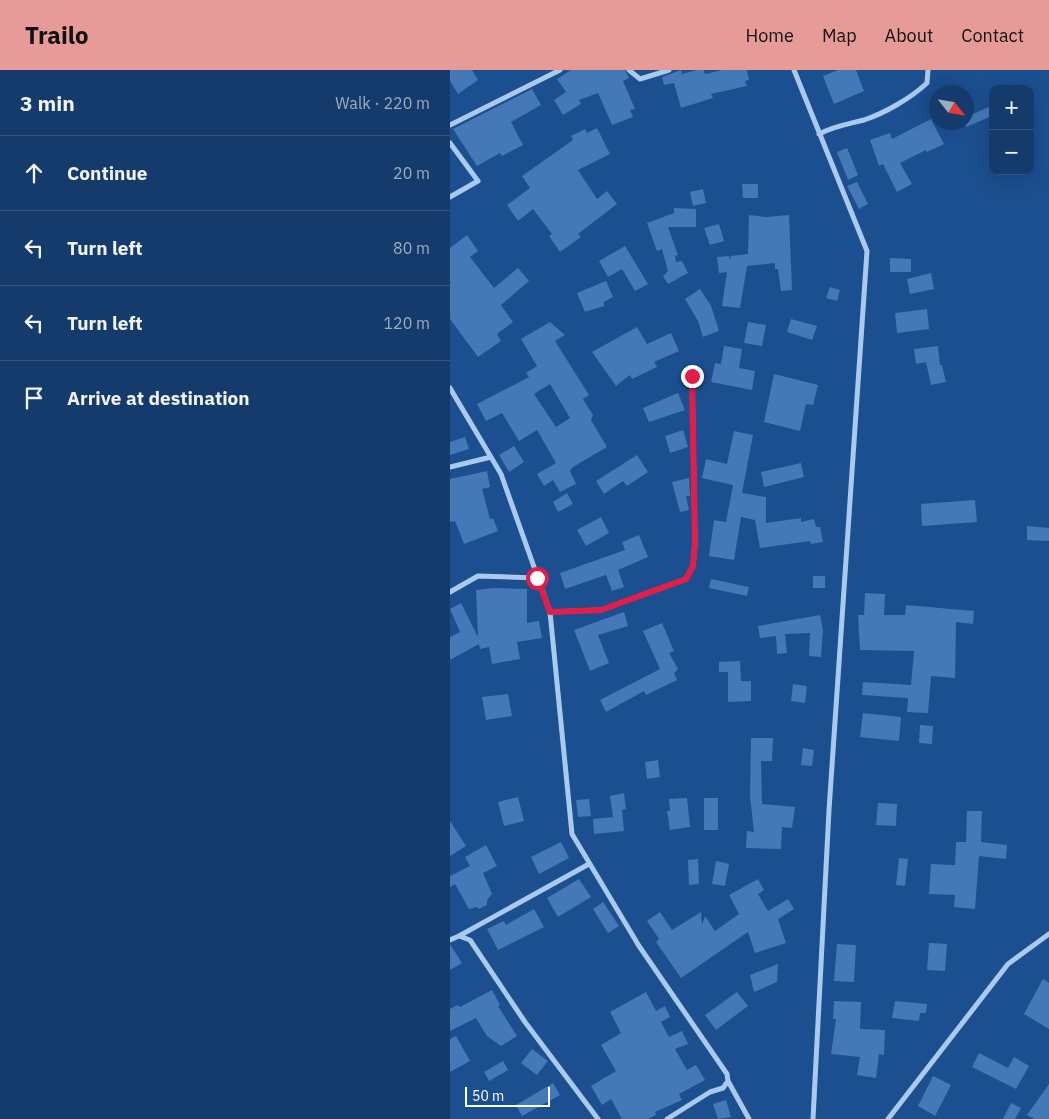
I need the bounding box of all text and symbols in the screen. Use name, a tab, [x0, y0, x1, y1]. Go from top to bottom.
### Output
text: Trailo	[25, 19, 89, 51]
text: Home	[746, 24, 794, 47]
text: Map	[822, 24, 857, 47]
text: About	[885, 24, 933, 47]
text: Contact	[961, 24, 1024, 47]
north arrow	[929, 85, 974, 130]
map controls	[989, 85, 1034, 175]
button: +	[989, 85, 1034, 130]
text: 3 min	[20, 89, 75, 117]
text: Walk · 220 m	[335, 93, 430, 113]
button: −	[989, 130, 1034, 175]
icon: ahead	[20, 159, 48, 187]
text: Continue	[67, 161, 147, 185]
text: 20 m	[393, 163, 430, 183]
icon: left	[20, 234, 48, 262]
text: Turn left	[67, 236, 143, 260]
text: 80 m	[393, 238, 430, 258]
icon: left	[20, 309, 48, 337]
text: Turn left	[67, 311, 143, 335]
text: 120 m	[383, 313, 430, 333]
route end	[681, 365, 704, 388]
icon: arrive	[20, 384, 48, 412]
text: Arrive at destination	[67, 386, 250, 410]
route start	[526, 567, 549, 590]
scale bar	[465, 1084, 550, 1107]
text: 50 m	[472, 1087, 504, 1105]

